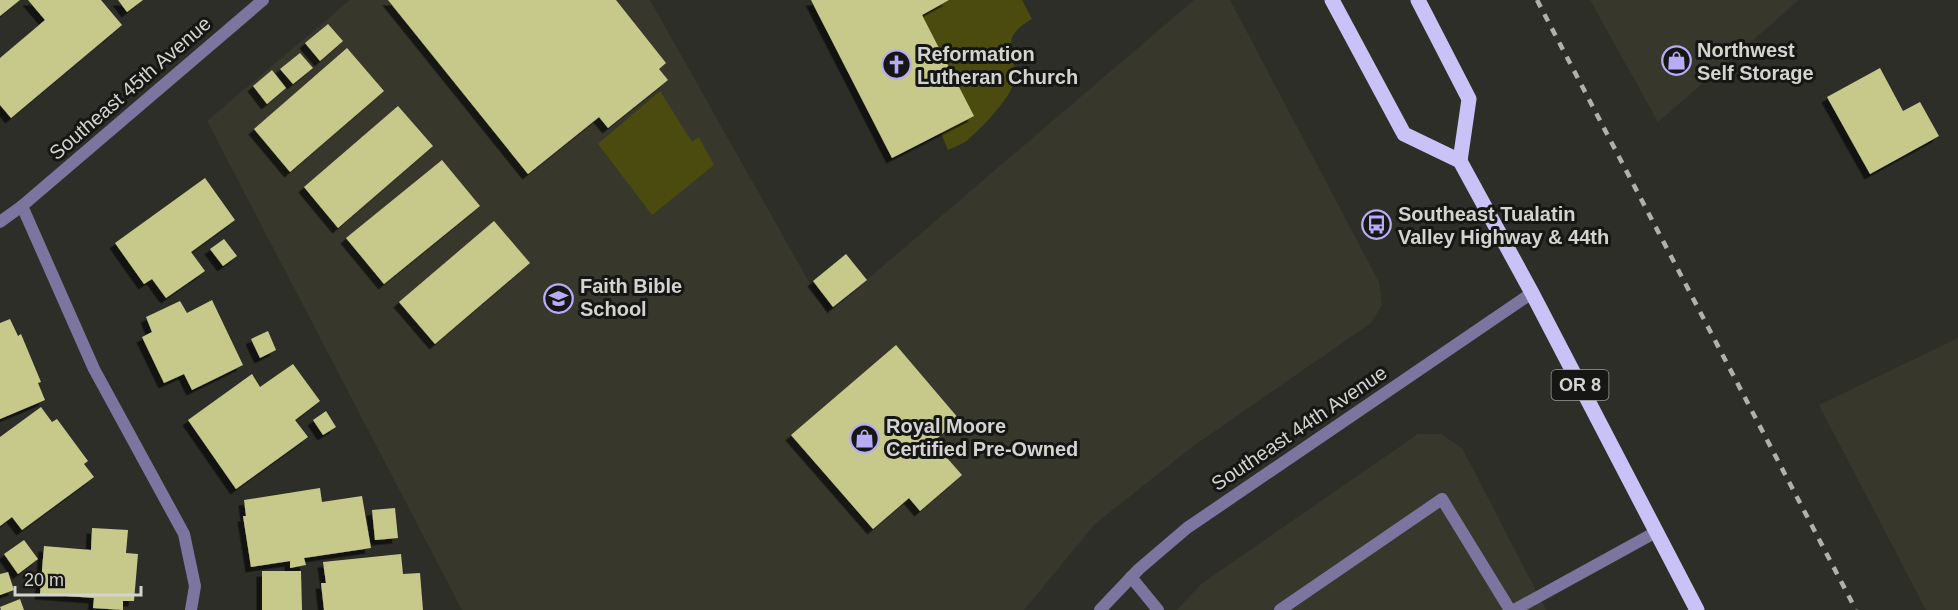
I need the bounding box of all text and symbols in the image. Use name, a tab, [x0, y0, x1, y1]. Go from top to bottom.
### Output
street label: Southeast 45th Avenue	[45, 12, 215, 164]
place label: Northwest Self Storage	[1697, 39, 1814, 84]
place label: Reformation Lutheran Church	[917, 43, 1078, 88]
shop icon: Northwest Self Storage	[1660, 45, 1692, 77]
church icon: Reformation Lutheran Church	[880, 49, 912, 81]
place label: Southeast Tualatin Valley Highway & 44th	[1398, 203, 1609, 248]
bus stop icon: Southeast Tualatin Valley Highway & 44th	[1361, 209, 1393, 241]
place label: Faith Bible School	[580, 275, 682, 320]
school or university icon: Faith Bible School	[543, 282, 575, 314]
street label: Southeast 44th Avenue	[1207, 361, 1391, 495]
road number: OR 8	[1552, 370, 1608, 400]
place label: Royal Moore Certified Pre-Owned	[886, 415, 1078, 460]
shop icon: Royal Moore Certified Pre-Owned	[849, 422, 881, 454]
scale bar	[15, 559, 141, 597]
text: 20 m	[24, 570, 64, 590]

